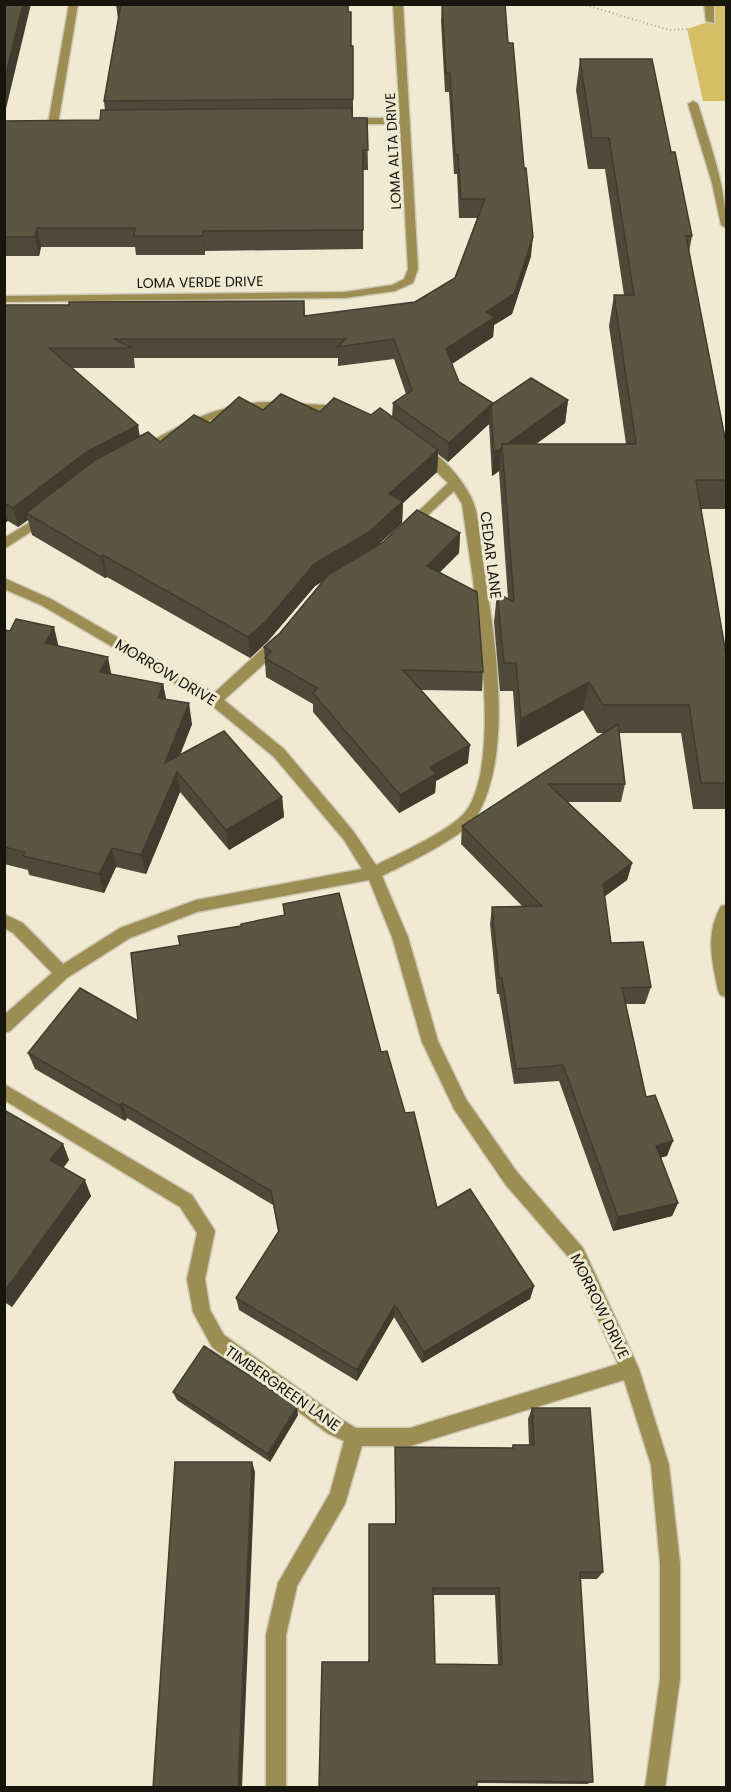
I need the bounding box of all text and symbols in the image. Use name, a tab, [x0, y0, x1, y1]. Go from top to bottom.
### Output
street label: LOMA ALTA DRIVE	[380, 92, 406, 210]
street label: LOMA VERDE DRIVE	[136, 271, 264, 293]
street label: CEDAR LANE	[475, 510, 507, 600]
street label: MORROW DRIVE	[111, 633, 221, 711]
street label: MORROW DRIVE	[565, 1250, 635, 1362]
street label: TIMBERGREEN LANE	[221, 1340, 345, 1436]

